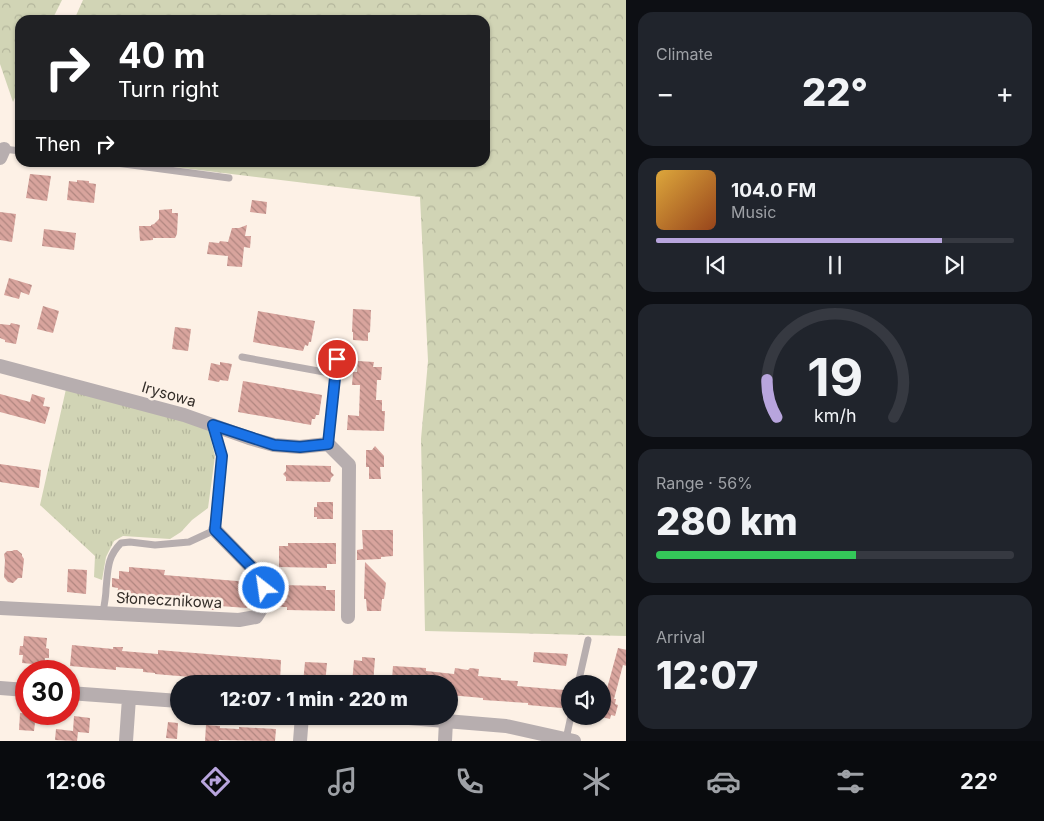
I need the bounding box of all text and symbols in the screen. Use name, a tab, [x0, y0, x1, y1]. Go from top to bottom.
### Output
text: 40 m	[118, 34, 206, 76]
icon: right	[35, 35, 100, 100]
text: Climate	[656, 44, 713, 64]
text: 22°	[802, 69, 868, 115]
text: Turn right	[118, 76, 219, 102]
text: −	[656, 76, 675, 110]
text: +	[995, 76, 1014, 110]
icon: right	[91, 130, 119, 158]
text: Then	[35, 133, 81, 156]
text: 104.0 FM	[731, 179, 816, 202]
text: Music	[731, 202, 776, 222]
icon: previous	[702, 251, 730, 279]
icon: pause	[821, 251, 849, 279]
icon: next	[940, 251, 968, 279]
pin	[316, 338, 358, 380]
icon: arrive	[323, 345, 351, 373]
text: 19	[807, 346, 863, 409]
street label: Irysowa	[140, 377, 198, 411]
text: km/h	[814, 405, 856, 426]
text: Range · 56%	[656, 473, 753, 493]
text: 280 km	[656, 498, 798, 544]
position arrow	[237, 561, 289, 613]
street label: Słonecznikowa	[115, 588, 223, 612]
text: Arrival	[656, 627, 705, 647]
text: 12:07	[656, 652, 758, 698]
speed limit sign: 30	[15, 660, 80, 725]
map controls	[561, 675, 611, 725]
button: sound	[561, 675, 611, 725]
text: 12:07 · 1 min · 220 m	[220, 688, 408, 711]
icon: directions	[198, 764, 233, 799]
icon: music	[325, 764, 360, 799]
icon: phone	[452, 764, 487, 799]
icon: climate	[579, 764, 614, 799]
icon: car	[706, 764, 741, 799]
icon: filters	[833, 764, 868, 799]
text: 12:06	[46, 768, 106, 794]
text: 22°	[960, 768, 998, 794]

